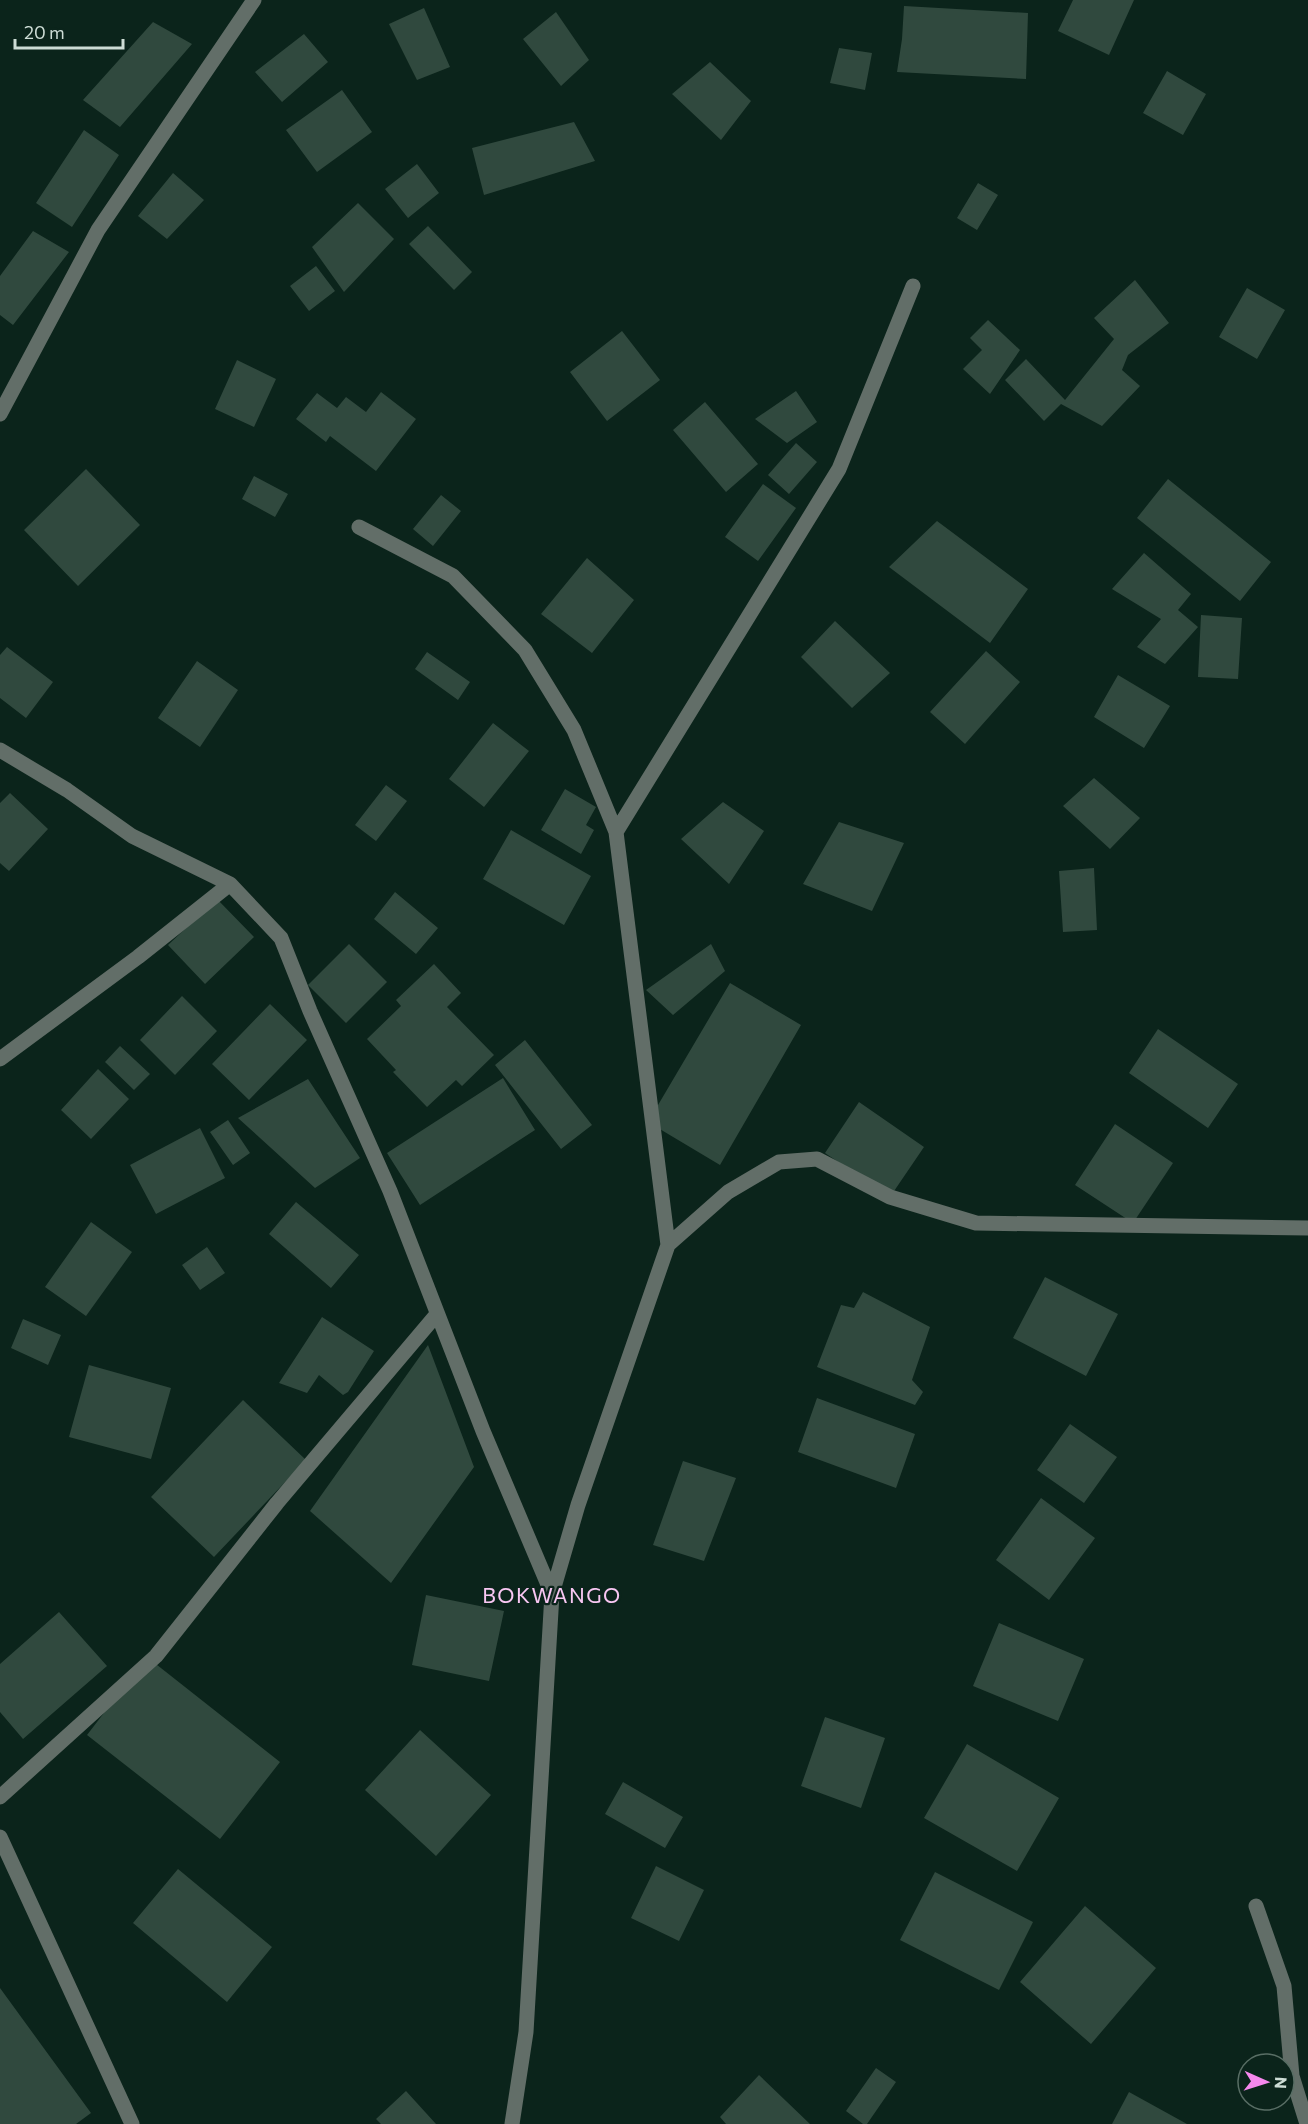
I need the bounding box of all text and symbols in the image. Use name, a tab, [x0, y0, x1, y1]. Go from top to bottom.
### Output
scale bar	[15, 12, 123, 50]
text: 20 m	[24, 21, 65, 43]
district label: BOKWANGO	[482, 1582, 622, 1607]
north arrow	[1236, 2052, 1296, 2112]
text: N	[1272, 2076, 1291, 2089]

